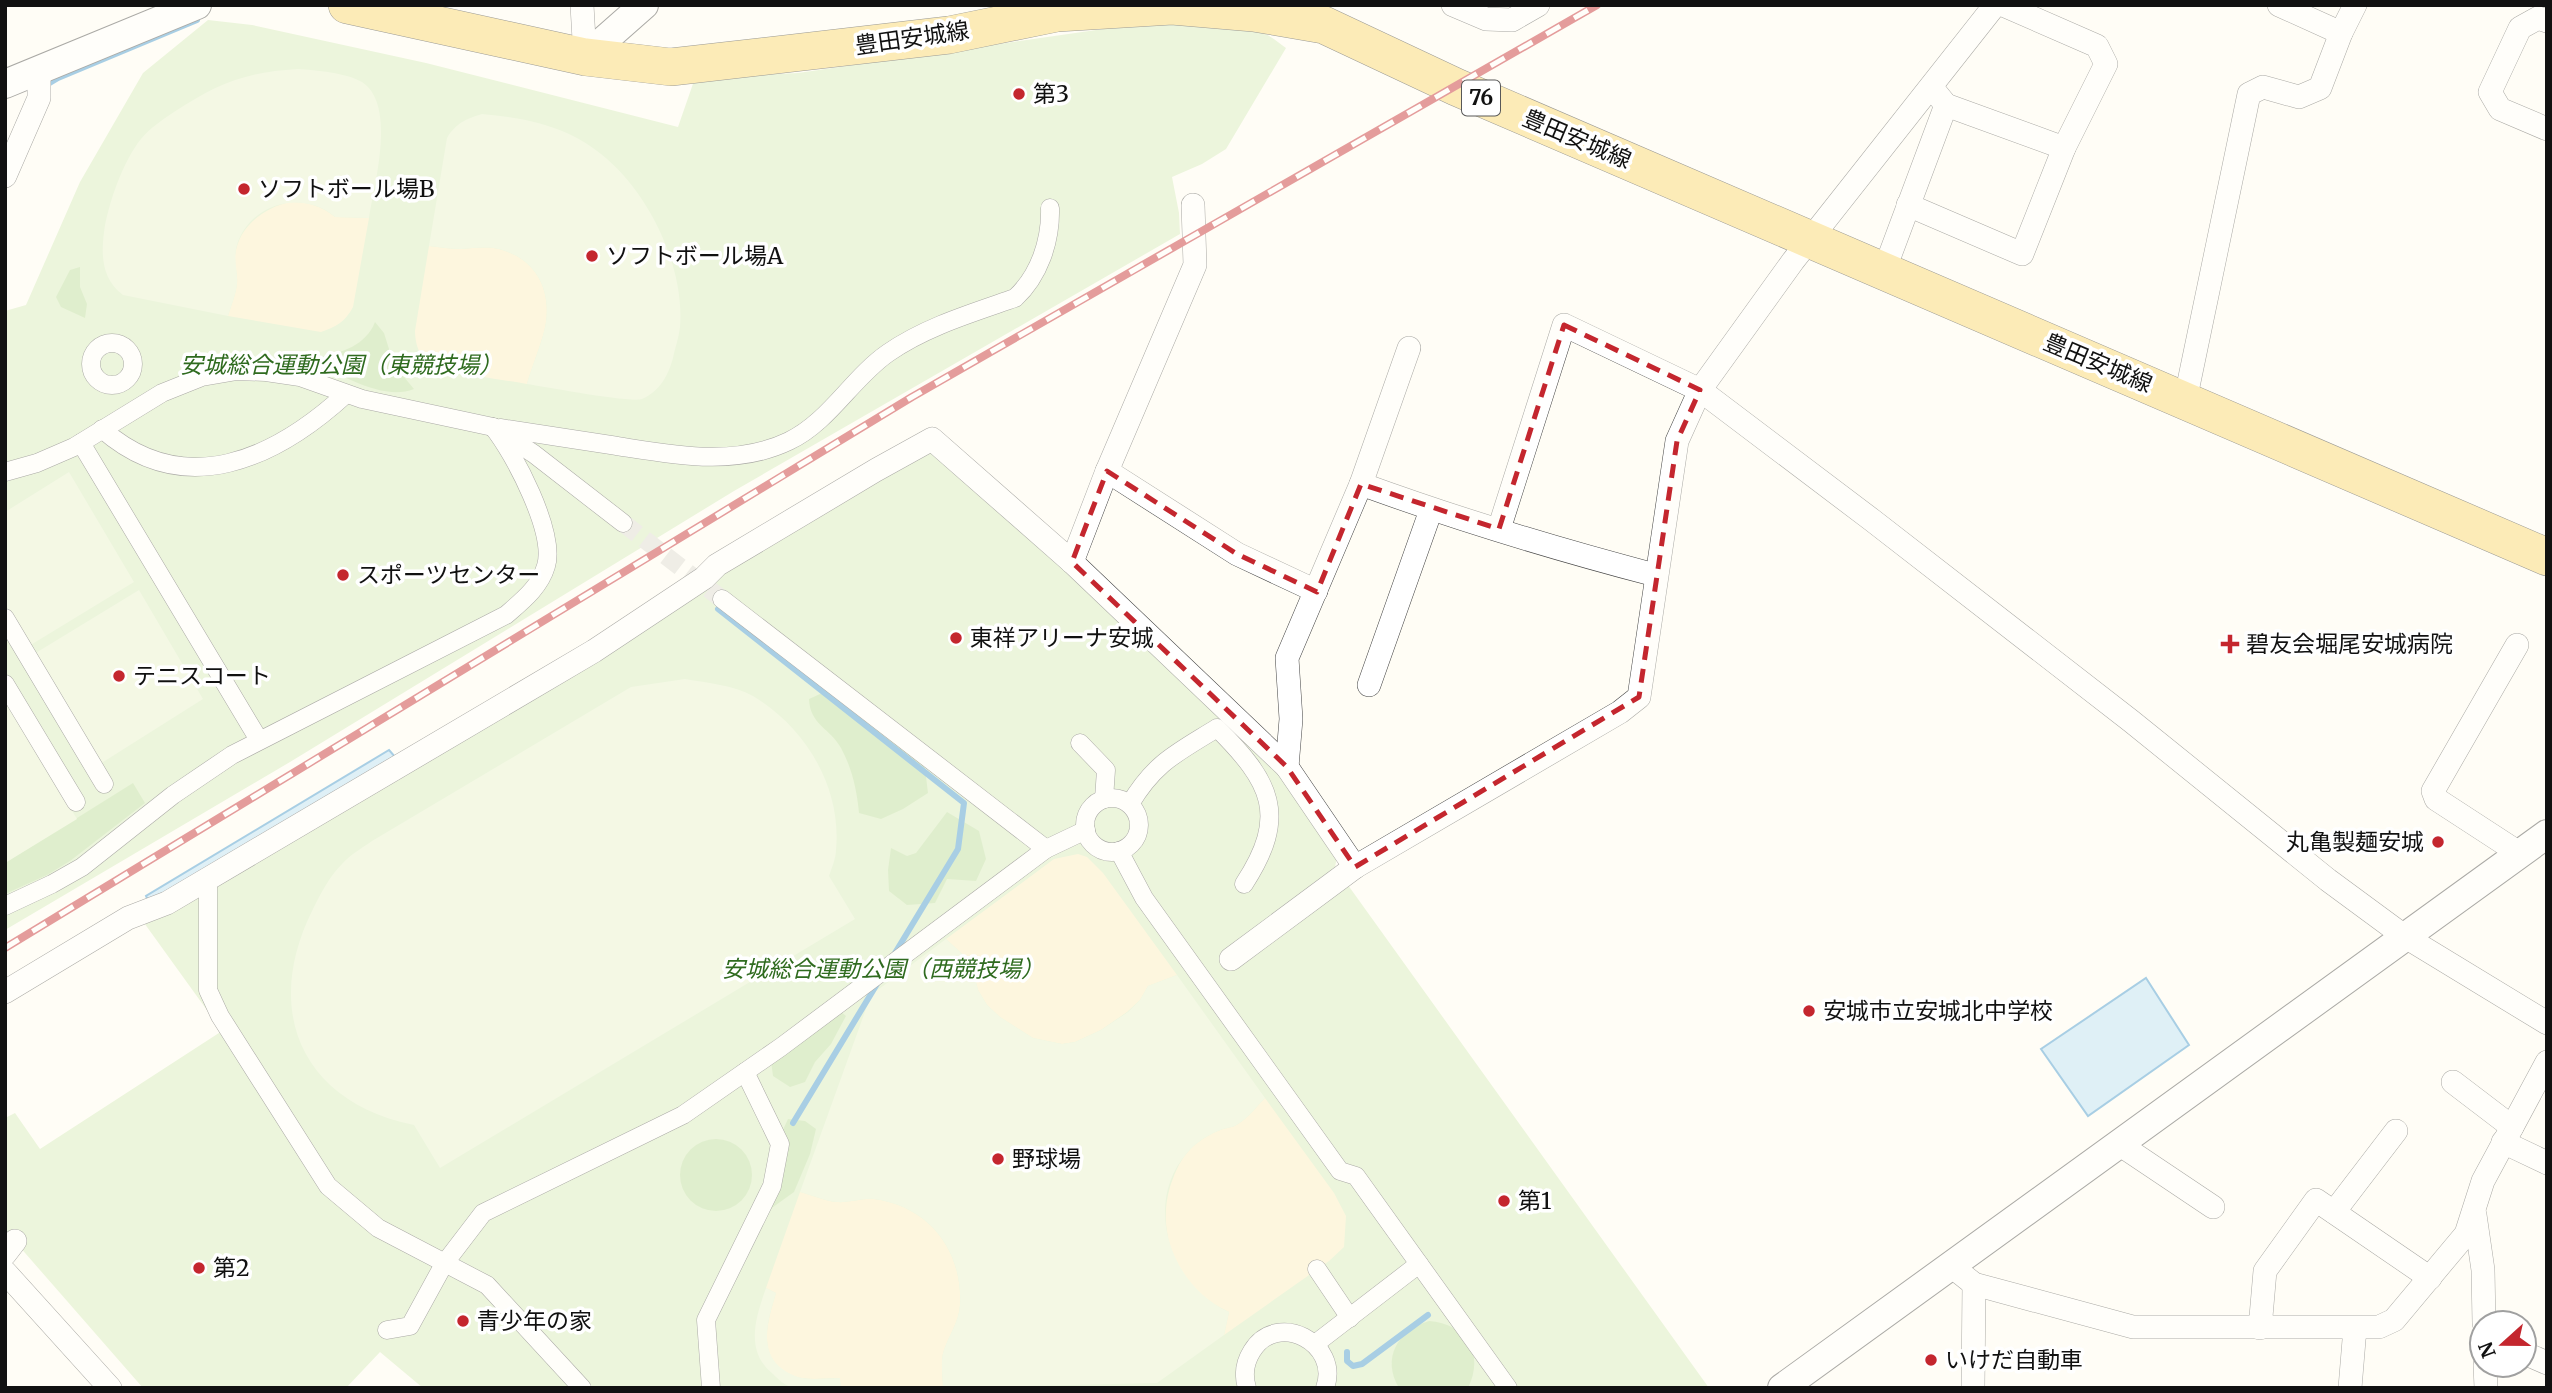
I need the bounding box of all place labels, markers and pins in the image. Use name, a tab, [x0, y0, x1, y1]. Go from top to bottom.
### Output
place label: 第3	[1033, 79, 1069, 108]
marker: 第3	[1011, 86, 1027, 102]
place label: ソフトボール場B	[258, 174, 434, 203]
marker: ソフトボール場B	[236, 181, 252, 197]
place label: ソフトボール場A	[606, 241, 784, 270]
marker: ソフトボール場A	[584, 248, 600, 264]
place label: スポーツセンター	[357, 560, 541, 589]
marker: スポーツセンター	[335, 567, 351, 583]
place label: 東祥アリーナ安城	[970, 623, 1154, 652]
place label: 碧友会堀尾安城病院	[2246, 629, 2453, 658]
marker: 東祥アリーナ安城	[948, 630, 964, 646]
marker: 碧友会堀尾安城病院	[2220, 634, 2240, 654]
place label: テニスコート	[133, 661, 271, 690]
marker: テニスコート	[111, 668, 127, 684]
place label: 丸亀製麺安城	[2286, 827, 2424, 856]
marker: 丸亀製麺安城	[2430, 834, 2446, 850]
place label: 安城市立安城北中学校	[1823, 996, 2053, 1025]
marker: 安城市立安城北中学校	[1801, 1003, 1817, 1019]
place label: 野球場	[1012, 1144, 1081, 1173]
marker: 野球場	[990, 1151, 1006, 1167]
place label: 第1	[1518, 1186, 1551, 1215]
marker: 第1	[1496, 1193, 1512, 1209]
place label: 第2	[213, 1253, 250, 1282]
marker: 第2	[191, 1260, 207, 1276]
place label: 青少年の家	[477, 1306, 592, 1335]
marker: 青少年の家	[455, 1313, 471, 1329]
place label: いけだ自動車	[1945, 1345, 2083, 1374]
marker: いけだ自動車	[1923, 1352, 1939, 1368]

